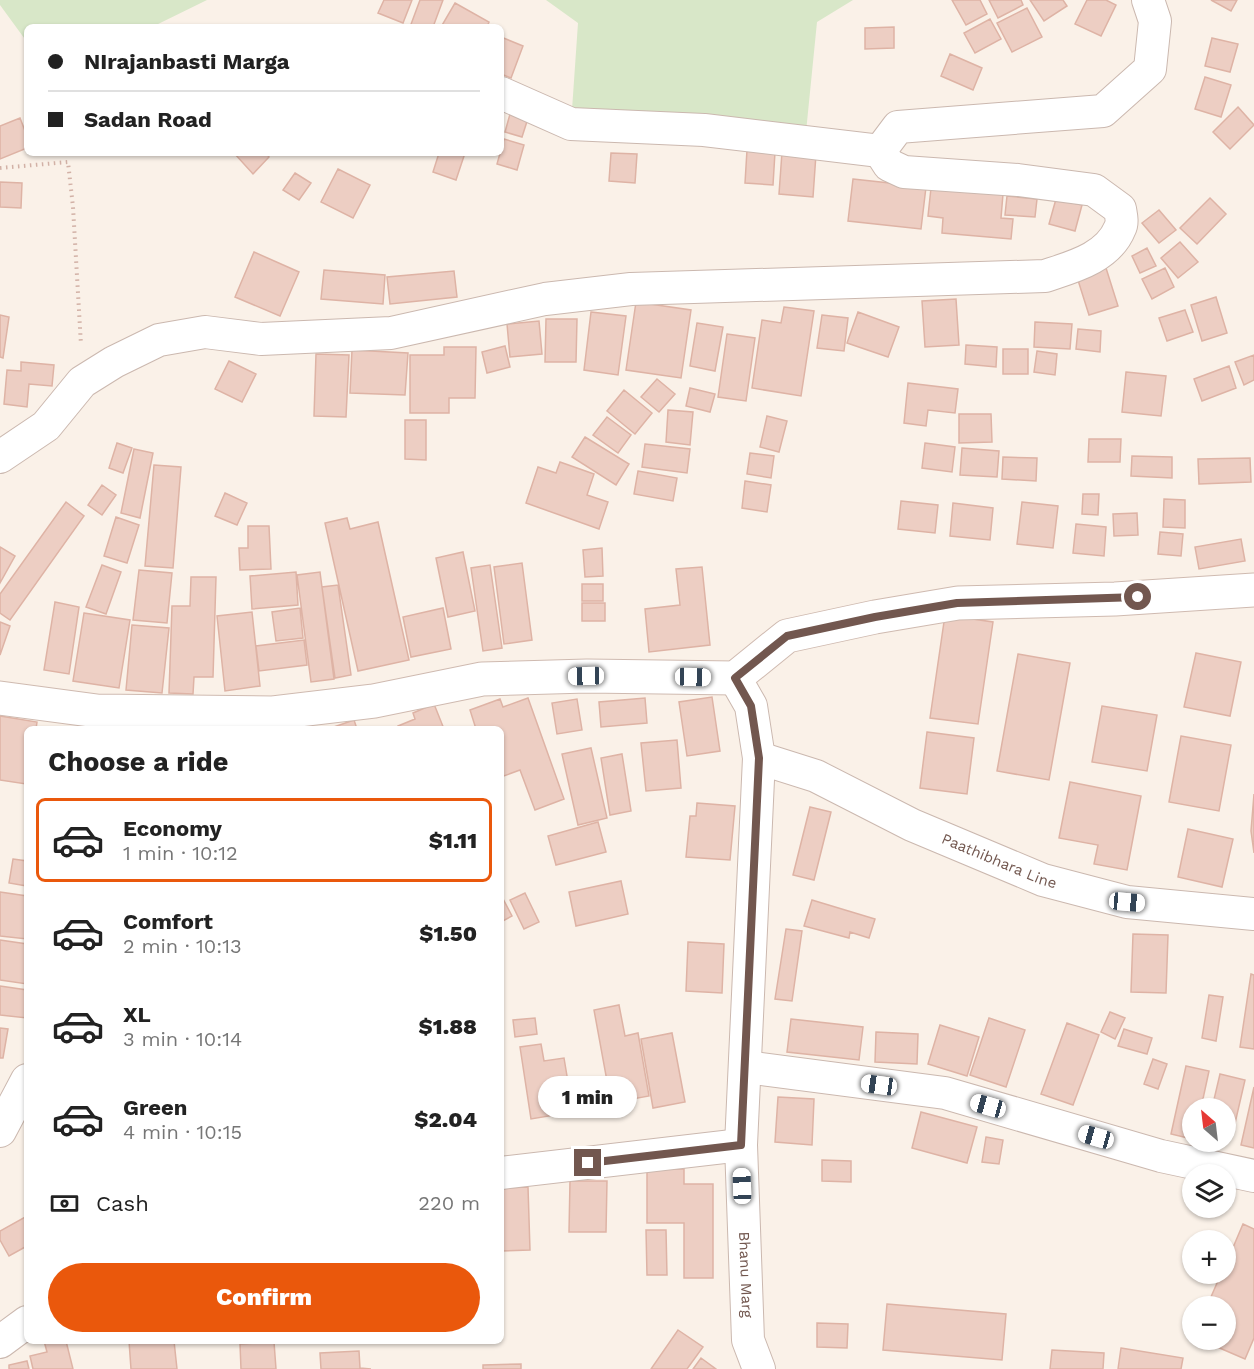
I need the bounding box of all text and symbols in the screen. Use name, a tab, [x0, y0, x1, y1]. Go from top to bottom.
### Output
text: NIrajanbasti Marga	[84, 49, 290, 74]
text: Sadan Road	[84, 107, 212, 132]
route start	[1124, 583, 1151, 610]
car	[568, 667, 604, 685]
car	[675, 668, 711, 686]
text: Choose a ride	[48, 746, 228, 778]
icon: car	[51, 813, 105, 867]
text: Economy	[123, 816, 222, 841]
text: $1.11	[429, 828, 477, 853]
street label: Paathibhara Line	[939, 829, 1059, 892]
text: 1 min · 10:12	[123, 841, 238, 865]
car	[1108, 891, 1146, 913]
icon: car	[51, 906, 105, 960]
text: Comfort	[123, 909, 213, 934]
text: $1.50	[419, 921, 477, 946]
text: 2 min · 10:13	[123, 934, 242, 958]
icon: car	[51, 999, 105, 1053]
text: XL	[123, 1002, 151, 1027]
text: $1.88	[419, 1014, 477, 1039]
text: 3 min · 10:14	[123, 1027, 242, 1051]
car	[860, 1074, 898, 1096]
callout: 1 min	[538, 1076, 638, 1118]
text: 1 min	[562, 1085, 613, 1109]
icon: car	[51, 1092, 105, 1146]
car	[968, 1092, 1008, 1120]
text: Green	[123, 1095, 187, 1120]
north arrow	[1182, 1098, 1236, 1152]
map controls	[1182, 1098, 1236, 1350]
text: $2.04	[414, 1107, 477, 1132]
text: 4 min · 10:15	[123, 1120, 242, 1144]
car	[1076, 1123, 1116, 1151]
route end	[574, 1149, 601, 1176]
button: layers	[1182, 1164, 1236, 1218]
car	[732, 1168, 752, 1204]
icon: cash	[48, 1187, 81, 1220]
text: Cash	[96, 1191, 149, 1216]
text: 220 m	[418, 1191, 480, 1215]
button: +	[1182, 1230, 1236, 1284]
street label: Bhanu Marg	[735, 1231, 756, 1318]
button: Confirm	[48, 1263, 480, 1332]
button: −	[1182, 1296, 1236, 1350]

